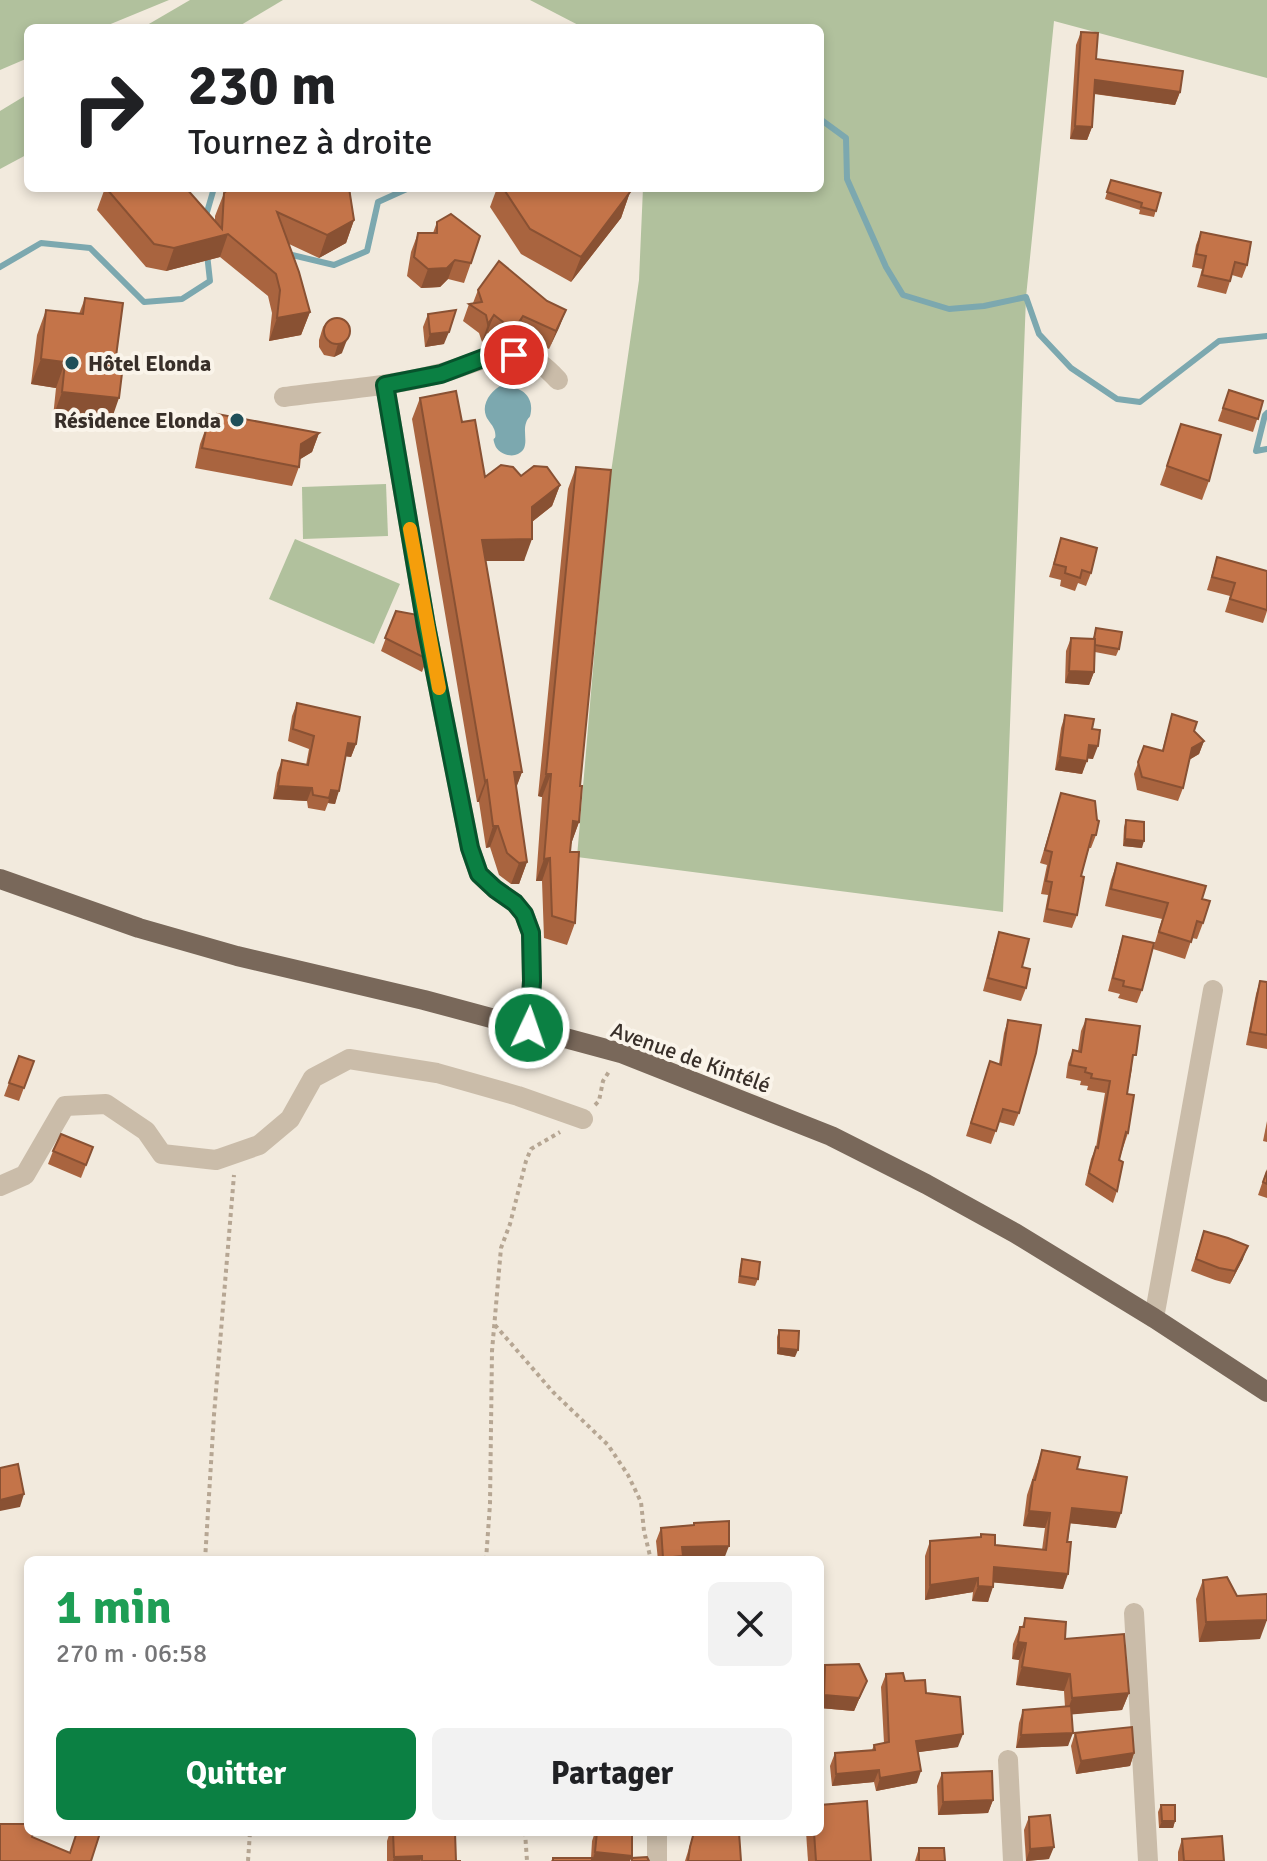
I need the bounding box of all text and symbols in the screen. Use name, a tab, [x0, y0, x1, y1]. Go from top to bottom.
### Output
text: 230 m	[188, 51, 336, 120]
icon: right	[56, 56, 160, 160]
text: Tournez à droite	[188, 120, 432, 165]
pin	[480, 321, 548, 389]
icon: arrive	[492, 333, 536, 377]
place label: Hôtel Elonda	[88, 350, 211, 377]
marker: Hôtel Elonda	[63, 354, 81, 372]
place label: Résidence Elonda	[54, 407, 221, 434]
marker: Résidence Elonda	[228, 411, 246, 429]
position arrow	[487, 986, 571, 1070]
street label: Avenue de Kintélé	[607, 1016, 774, 1099]
text: 1 min	[56, 1578, 172, 1637]
button: close	[708, 1582, 792, 1666]
text: 270 m · 06:58	[56, 1638, 207, 1670]
button: Quitter	[56, 1728, 416, 1820]
button: Partager	[432, 1728, 792, 1820]

